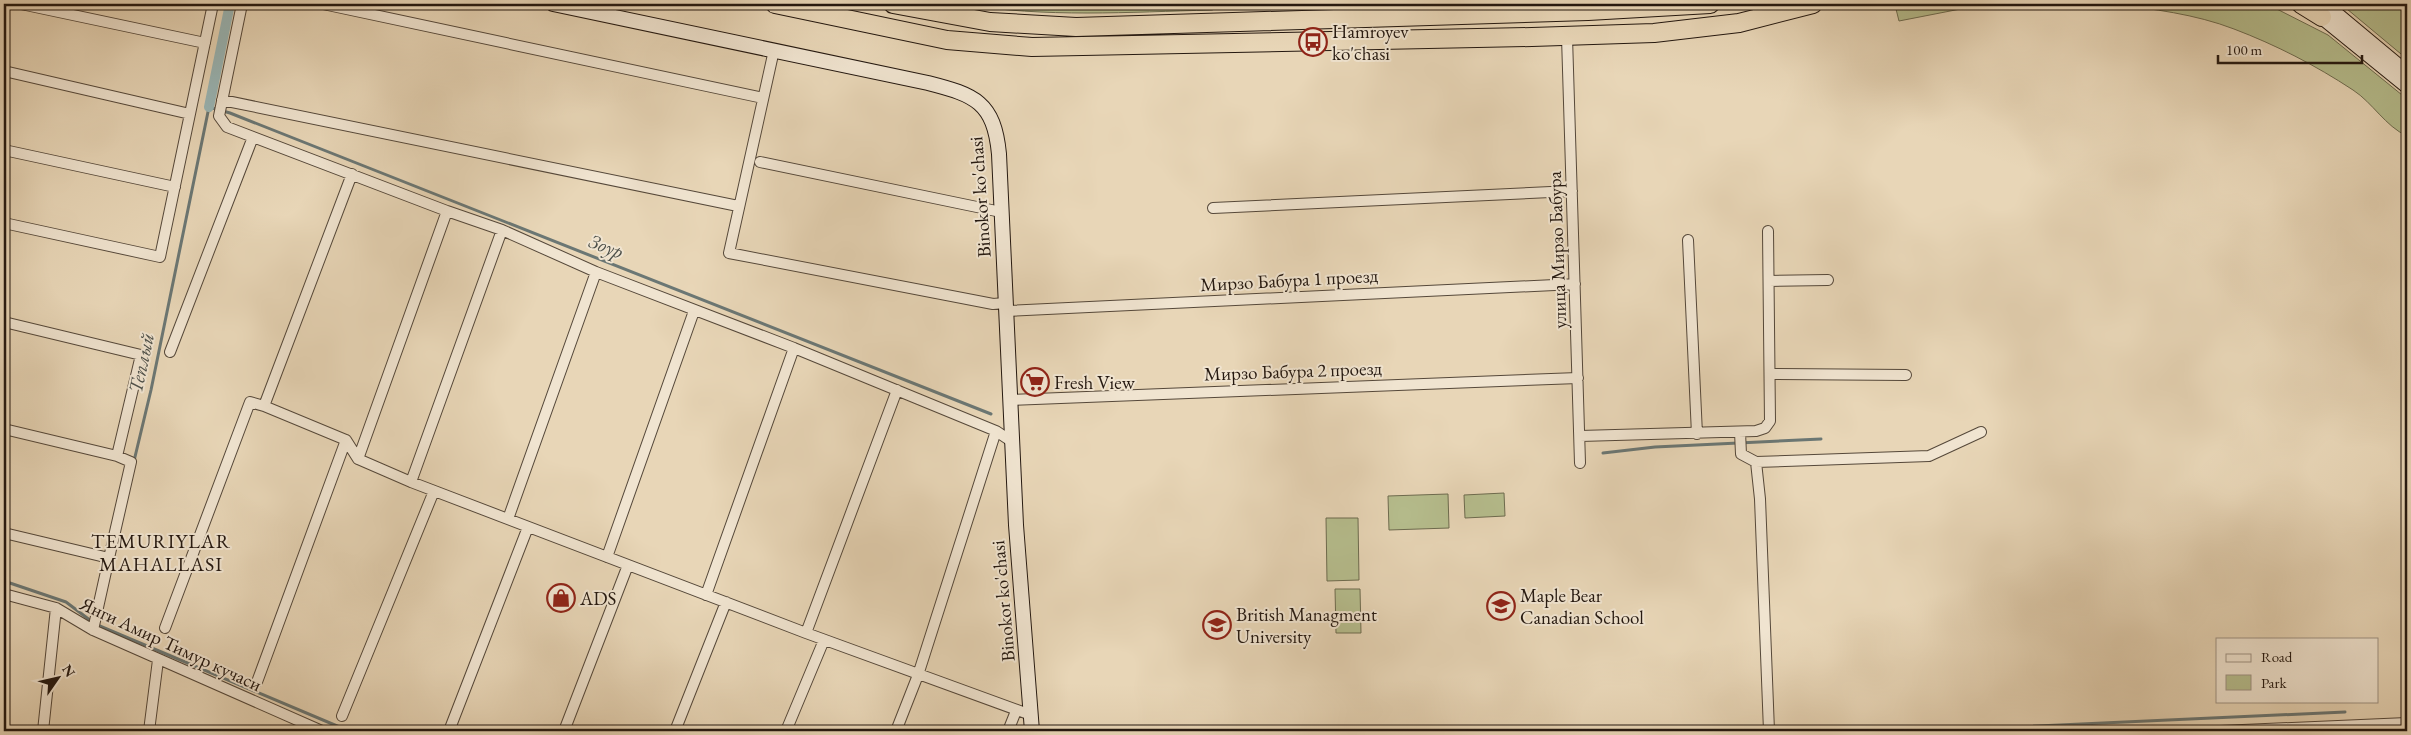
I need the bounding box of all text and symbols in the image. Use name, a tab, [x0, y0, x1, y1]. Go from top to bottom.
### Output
place label: Hamroyev ko'chasi	[1332, 19, 1409, 66]
bus stop icon: Hamroyev ko'chasi	[1298, 27, 1328, 57]
scale bar	[2218, 32, 2362, 64]
text: 100 m	[2226, 40, 2263, 59]
street label: Binokor ko'chasi	[963, 135, 997, 258]
street label: улица Мирзо Бабура	[1542, 170, 1572, 329]
water label: Зоур	[585, 228, 627, 264]
street label: Мирзо Бабура 1 проезд	[1199, 263, 1379, 297]
water label: Теплый	[122, 331, 160, 395]
street label: Мирзо Бабура 2 проезд	[1204, 355, 1383, 387]
supermarket icon: Fresh View	[1020, 367, 1050, 397]
place label: Fresh View	[1054, 370, 1136, 395]
district label: TEMURIYLAR MAHALLASI	[91, 528, 231, 577]
street label: Binokor ko'chasi	[985, 539, 1021, 663]
shop icon: ADS	[546, 583, 576, 613]
place label: Maple Bear Canadian School	[1520, 583, 1644, 630]
place label: ADS	[579, 586, 616, 611]
street label: Янги Амир Тимур кучаси	[75, 590, 266, 697]
school or university icon: Maple Bear Canadian School	[1486, 591, 1516, 621]
place label: British Managment University	[1236, 602, 1377, 649]
school or university icon: British Managment University	[1202, 610, 1232, 640]
legend	[2216, 638, 2378, 702]
text: Road	[2261, 647, 2293, 666]
north arrow	[32, 652, 82, 702]
text: N	[58, 661, 80, 681]
text: Park	[2261, 673, 2288, 692]

